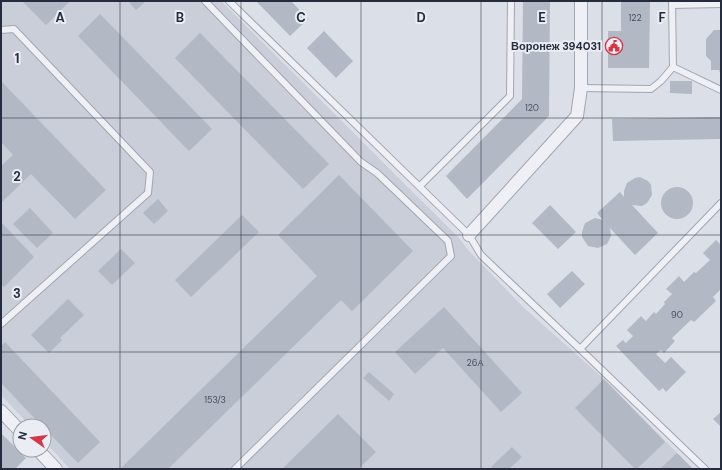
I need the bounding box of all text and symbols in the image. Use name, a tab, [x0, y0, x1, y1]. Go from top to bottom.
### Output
text: A	[55, 9, 65, 26]
text: B	[176, 9, 184, 26]
text: C	[296, 9, 306, 26]
text: D	[416, 9, 426, 26]
text: E	[538, 9, 546, 26]
text: F	[658, 9, 666, 26]
house number: 122	[628, 12, 642, 24]
public building icon: Воронеж 394031	[604, 36, 624, 56]
place label: Воронеж 394031	[511, 39, 601, 53]
text: 1	[15, 50, 19, 67]
house number: 120	[525, 102, 539, 114]
text: 2	[13, 168, 21, 185]
text: 3	[13, 285, 21, 302]
house number: 90	[671, 309, 683, 321]
house number: 26А	[467, 357, 483, 369]
house number: 153/3	[204, 394, 226, 406]
north arrow	[12, 418, 52, 458]
text: N	[15, 430, 30, 441]

